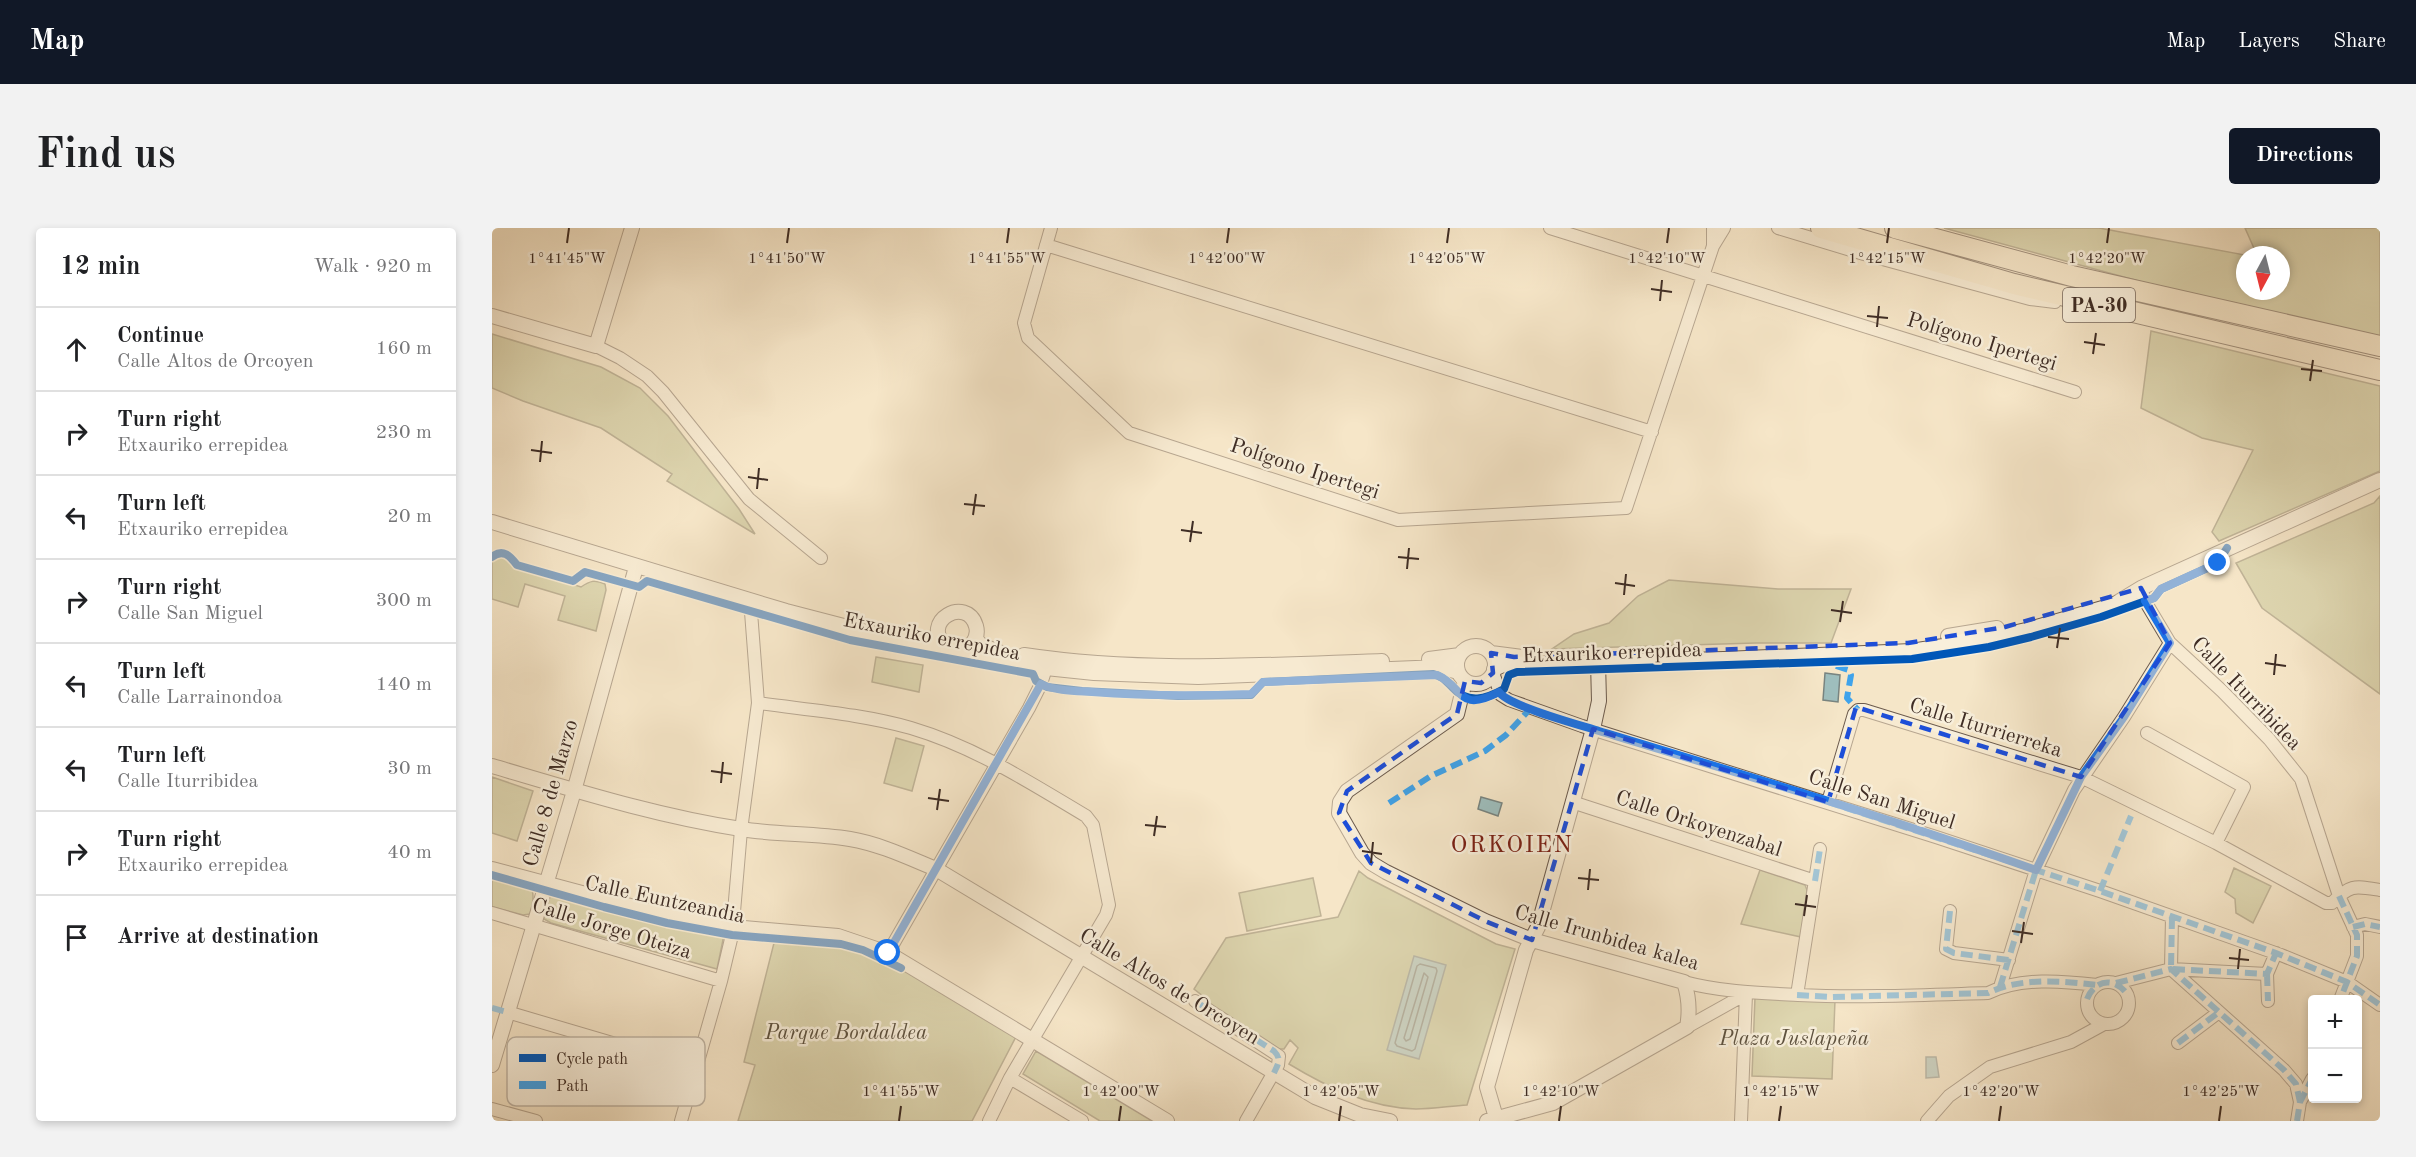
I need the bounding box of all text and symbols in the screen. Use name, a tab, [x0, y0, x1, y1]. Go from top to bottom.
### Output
text: Map	[30, 28, 84, 56]
text: Map	[2166, 31, 2205, 52]
text: Layers	[2238, 31, 2300, 52]
text: Share	[2333, 31, 2386, 52]
button: Directions	[2229, 128, 2380, 184]
text: Find us	[36, 135, 175, 177]
north arrow	[2236, 246, 2290, 300]
text: 1°41'45"W	[528, 252, 606, 267]
text: 1°41'50"W	[748, 252, 826, 267]
text: 1°41'55"W	[968, 252, 1046, 267]
text: 1°42'00"W	[1188, 252, 1266, 267]
text: 1°42'05"W	[1408, 252, 1486, 267]
text: 1°42'10"W	[1628, 252, 1706, 267]
text: 1°42'15"W	[1848, 252, 1926, 267]
text: 1°42'20"W	[2068, 252, 2146, 267]
text: 12 min	[60, 254, 140, 280]
text: Walk · 920 m	[313, 257, 432, 277]
road number: PA-30	[2063, 288, 2135, 322]
street label: Polígono Ipertegi	[1904, 310, 2059, 375]
text: Continue	[117, 325, 204, 347]
icon: ahead	[60, 333, 93, 366]
text: 160 m	[376, 339, 432, 359]
text: Calle Altos de Orcoyen	[117, 352, 313, 372]
text: Turn right	[117, 409, 221, 431]
icon: right	[60, 417, 93, 450]
text: 230 m	[376, 423, 432, 443]
street label: Polígono Ipertegi	[1227, 435, 1382, 503]
text: Etxauriko errepidea	[117, 436, 288, 456]
text: Turn left	[117, 493, 206, 515]
icon: left	[60, 501, 93, 534]
text: 20 m	[387, 507, 432, 527]
text: Etxauriko errepidea	[117, 520, 288, 540]
route end	[2204, 549, 2230, 575]
text: Turn right	[117, 577, 221, 599]
icon: right	[60, 585, 93, 618]
text: 300 m	[376, 591, 432, 611]
text: Calle San Miguel	[117, 604, 263, 624]
street label: Etxauriko errepidea	[841, 610, 1022, 665]
street label: Calle Iturribidea	[2187, 633, 2305, 755]
street label: Etxauriko errepidea	[1522, 640, 1702, 667]
text: Turn left	[117, 661, 206, 683]
icon: left	[60, 669, 93, 702]
text: 140 m	[376, 675, 432, 695]
text: Calle Larrainondoa	[117, 688, 283, 708]
street label: Calle Iturrierreka	[1907, 695, 2065, 762]
street label: Calle 8 de Marzo	[520, 717, 583, 869]
text: Turn left	[117, 745, 206, 767]
icon: left	[60, 753, 93, 786]
text: 30 m	[387, 759, 432, 779]
street label: Calle San Miguel	[1805, 767, 1958, 834]
text: Calle Iturribidea	[117, 772, 258, 792]
street label: Calle Orkoyenzabal	[1613, 788, 1785, 861]
text: Turn right	[117, 829, 221, 851]
district label: ORKOIEN	[1451, 834, 1573, 858]
icon: right	[60, 837, 93, 870]
text: 40 m	[387, 843, 432, 863]
text: Etxauriko errepidea	[117, 856, 288, 876]
street label: Calle Euntzeandia	[583, 873, 747, 928]
street label: Calle Jorge Oteiza	[529, 895, 694, 964]
street label: Calle Irunbidea kalea	[1512, 902, 1701, 975]
icon: arrive	[60, 921, 93, 954]
street label: Calle Altos de Orcoyen	[1075, 925, 1263, 1049]
text: Arrive at destination	[117, 926, 319, 948]
route start	[874, 939, 900, 965]
map controls	[2308, 995, 2362, 1103]
button: +	[2308, 995, 2362, 1049]
park label: Parque Bordaldea	[764, 1023, 927, 1044]
park label: Plaza Juslapeña	[1718, 1029, 1869, 1050]
legend	[507, 1037, 705, 1106]
button: −	[2308, 1049, 2362, 1103]
text: Cycle path	[556, 1052, 628, 1068]
text: Path	[556, 1079, 589, 1095]
text: 1°41'55"W	[862, 1085, 940, 1100]
text: 1°42'00"W	[1082, 1085, 1160, 1100]
text: 1°42'05"W	[1302, 1085, 1380, 1100]
text: 1°42'10"W	[1522, 1085, 1600, 1100]
text: 1°42'15"W	[1742, 1085, 1820, 1100]
text: 1°42'20"W	[1962, 1085, 2040, 1100]
text: 1°42'25"W	[2182, 1085, 2260, 1100]

